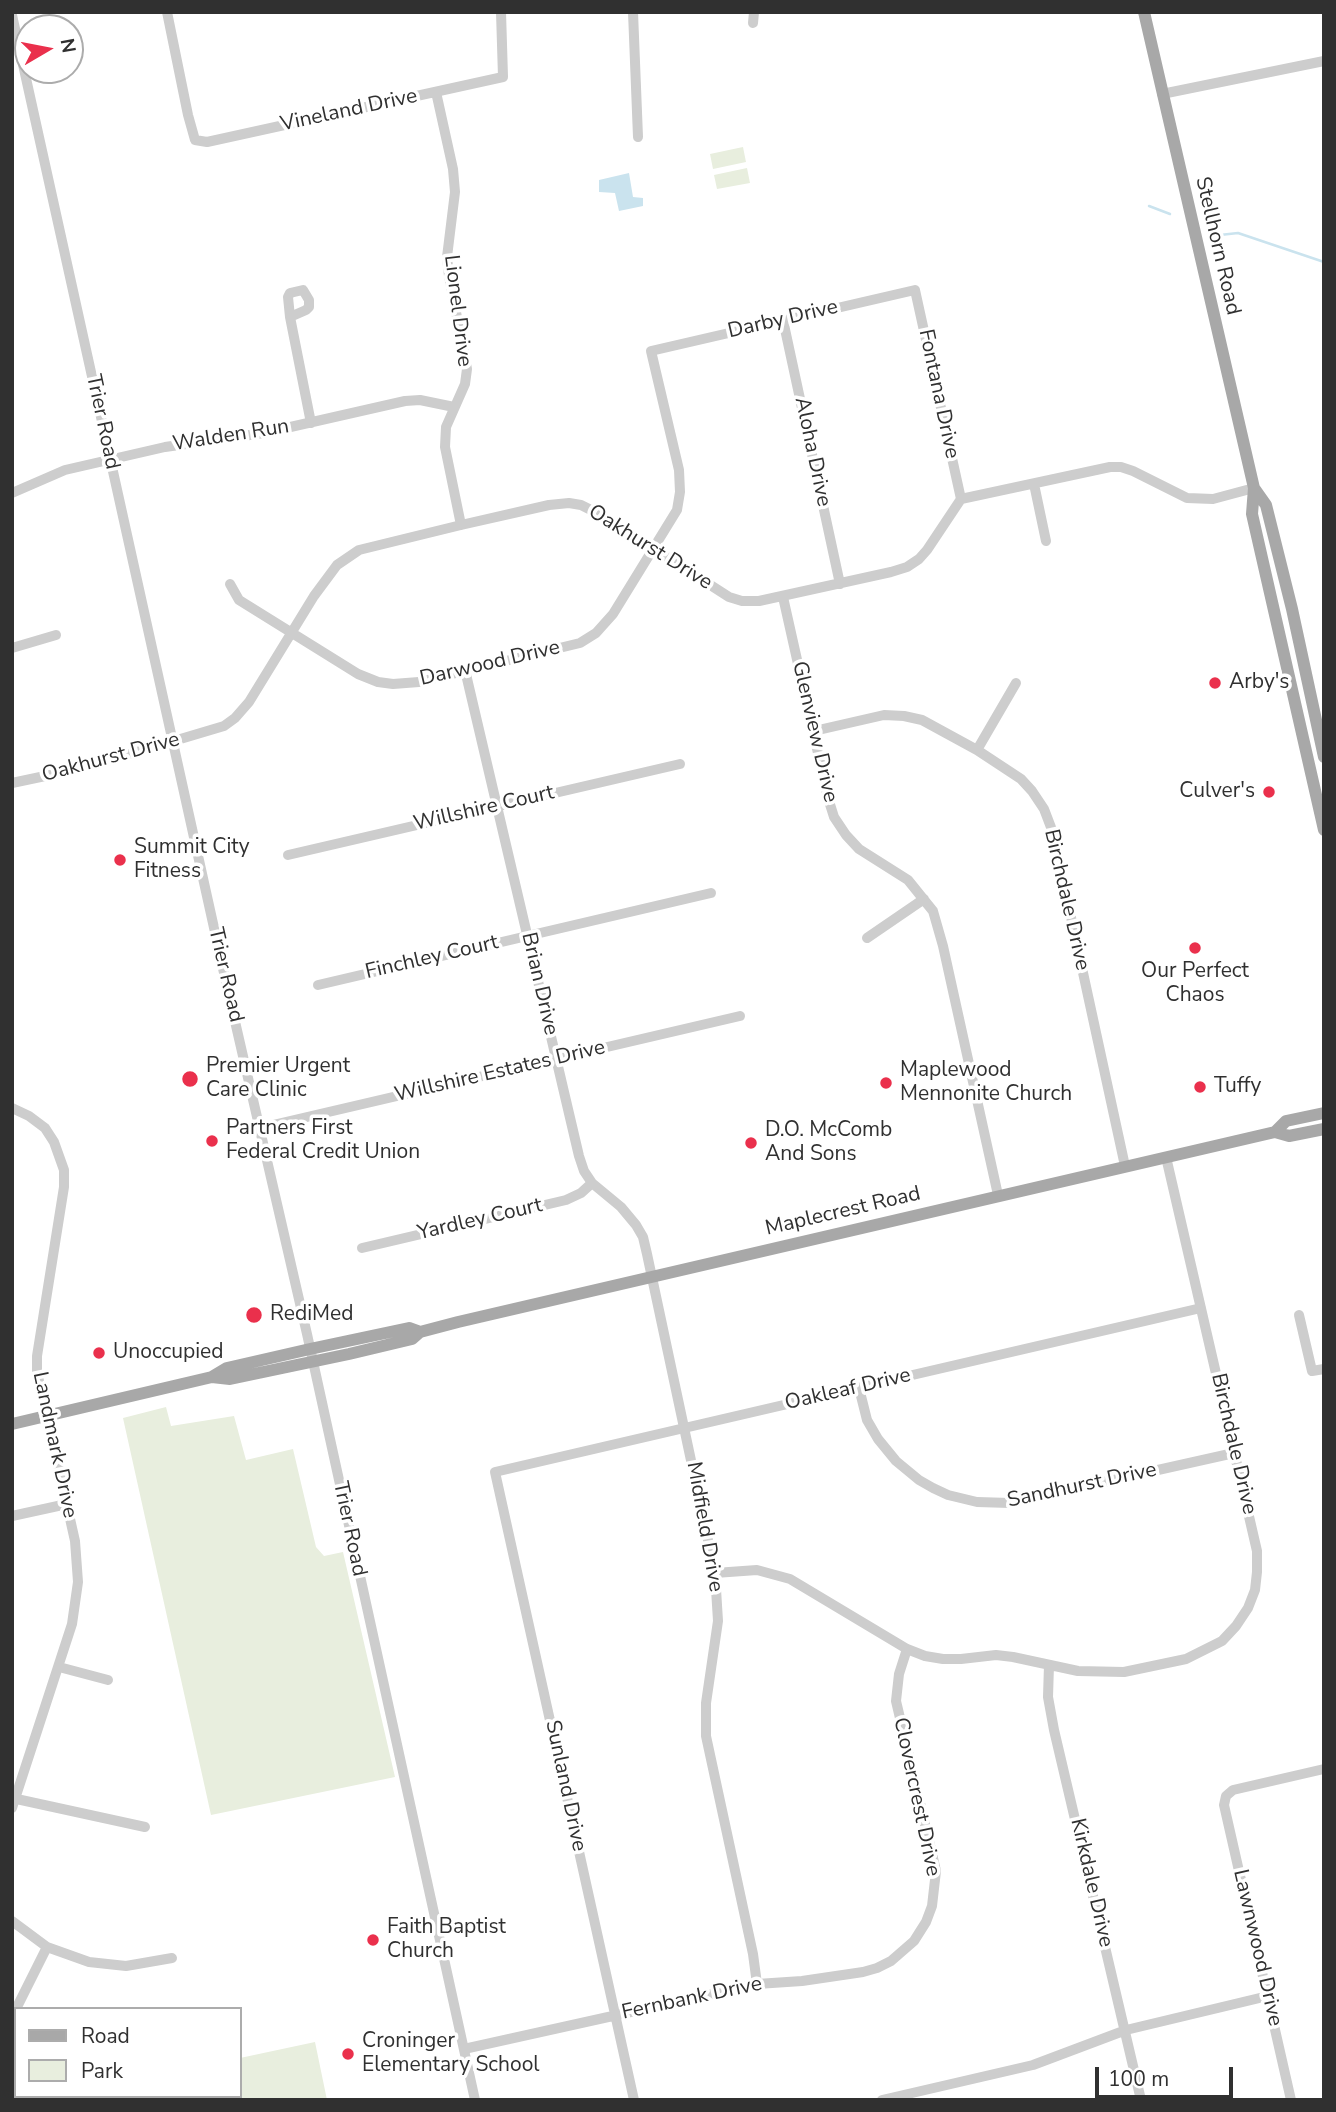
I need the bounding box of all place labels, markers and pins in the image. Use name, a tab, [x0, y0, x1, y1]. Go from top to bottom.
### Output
place label: Arby's	[1229, 670, 1289, 696]
marker: Arby's	[1207, 675, 1223, 691]
place label: Culver's	[1179, 779, 1255, 805]
marker: Culver's	[1261, 784, 1277, 800]
place label: Summit City Fitness	[134, 835, 250, 885]
marker: Summit City Fitness	[112, 852, 128, 868]
marker: Our Perfect Chaos	[1187, 940, 1203, 956]
place label: Our Perfect Chaos	[1141, 959, 1249, 1009]
place label: Premier Urgent Care Clinic	[206, 1054, 350, 1104]
place label: Maplewood Mennonite Church	[900, 1058, 1072, 1108]
marker: Premier Urgent Care Clinic	[180, 1069, 200, 1089]
place label: Tuffy	[1214, 1074, 1261, 1100]
marker: Maplewood Mennonite Church	[878, 1075, 894, 1091]
marker: Tuffy	[1192, 1079, 1208, 1095]
place label: Partners First Federal Credit Union	[226, 1116, 420, 1166]
place label: D.O. McComb And Sons	[765, 1118, 892, 1168]
marker: Partners First Federal Credit Union	[204, 1133, 220, 1149]
marker: D.O. McComb And Sons	[743, 1135, 759, 1151]
place label: RediMed	[270, 1302, 353, 1328]
marker: RediMed	[244, 1305, 264, 1325]
place label: Unoccupied	[113, 1340, 223, 1366]
marker: Unoccupied	[91, 1345, 107, 1361]
place label: Faith Baptist Church	[387, 1915, 506, 1965]
marker: Faith Baptist Church	[365, 1932, 381, 1948]
place label: Croninger Elementary School	[362, 2029, 540, 2079]
marker: Croninger Elementary School	[340, 2046, 356, 2062]

